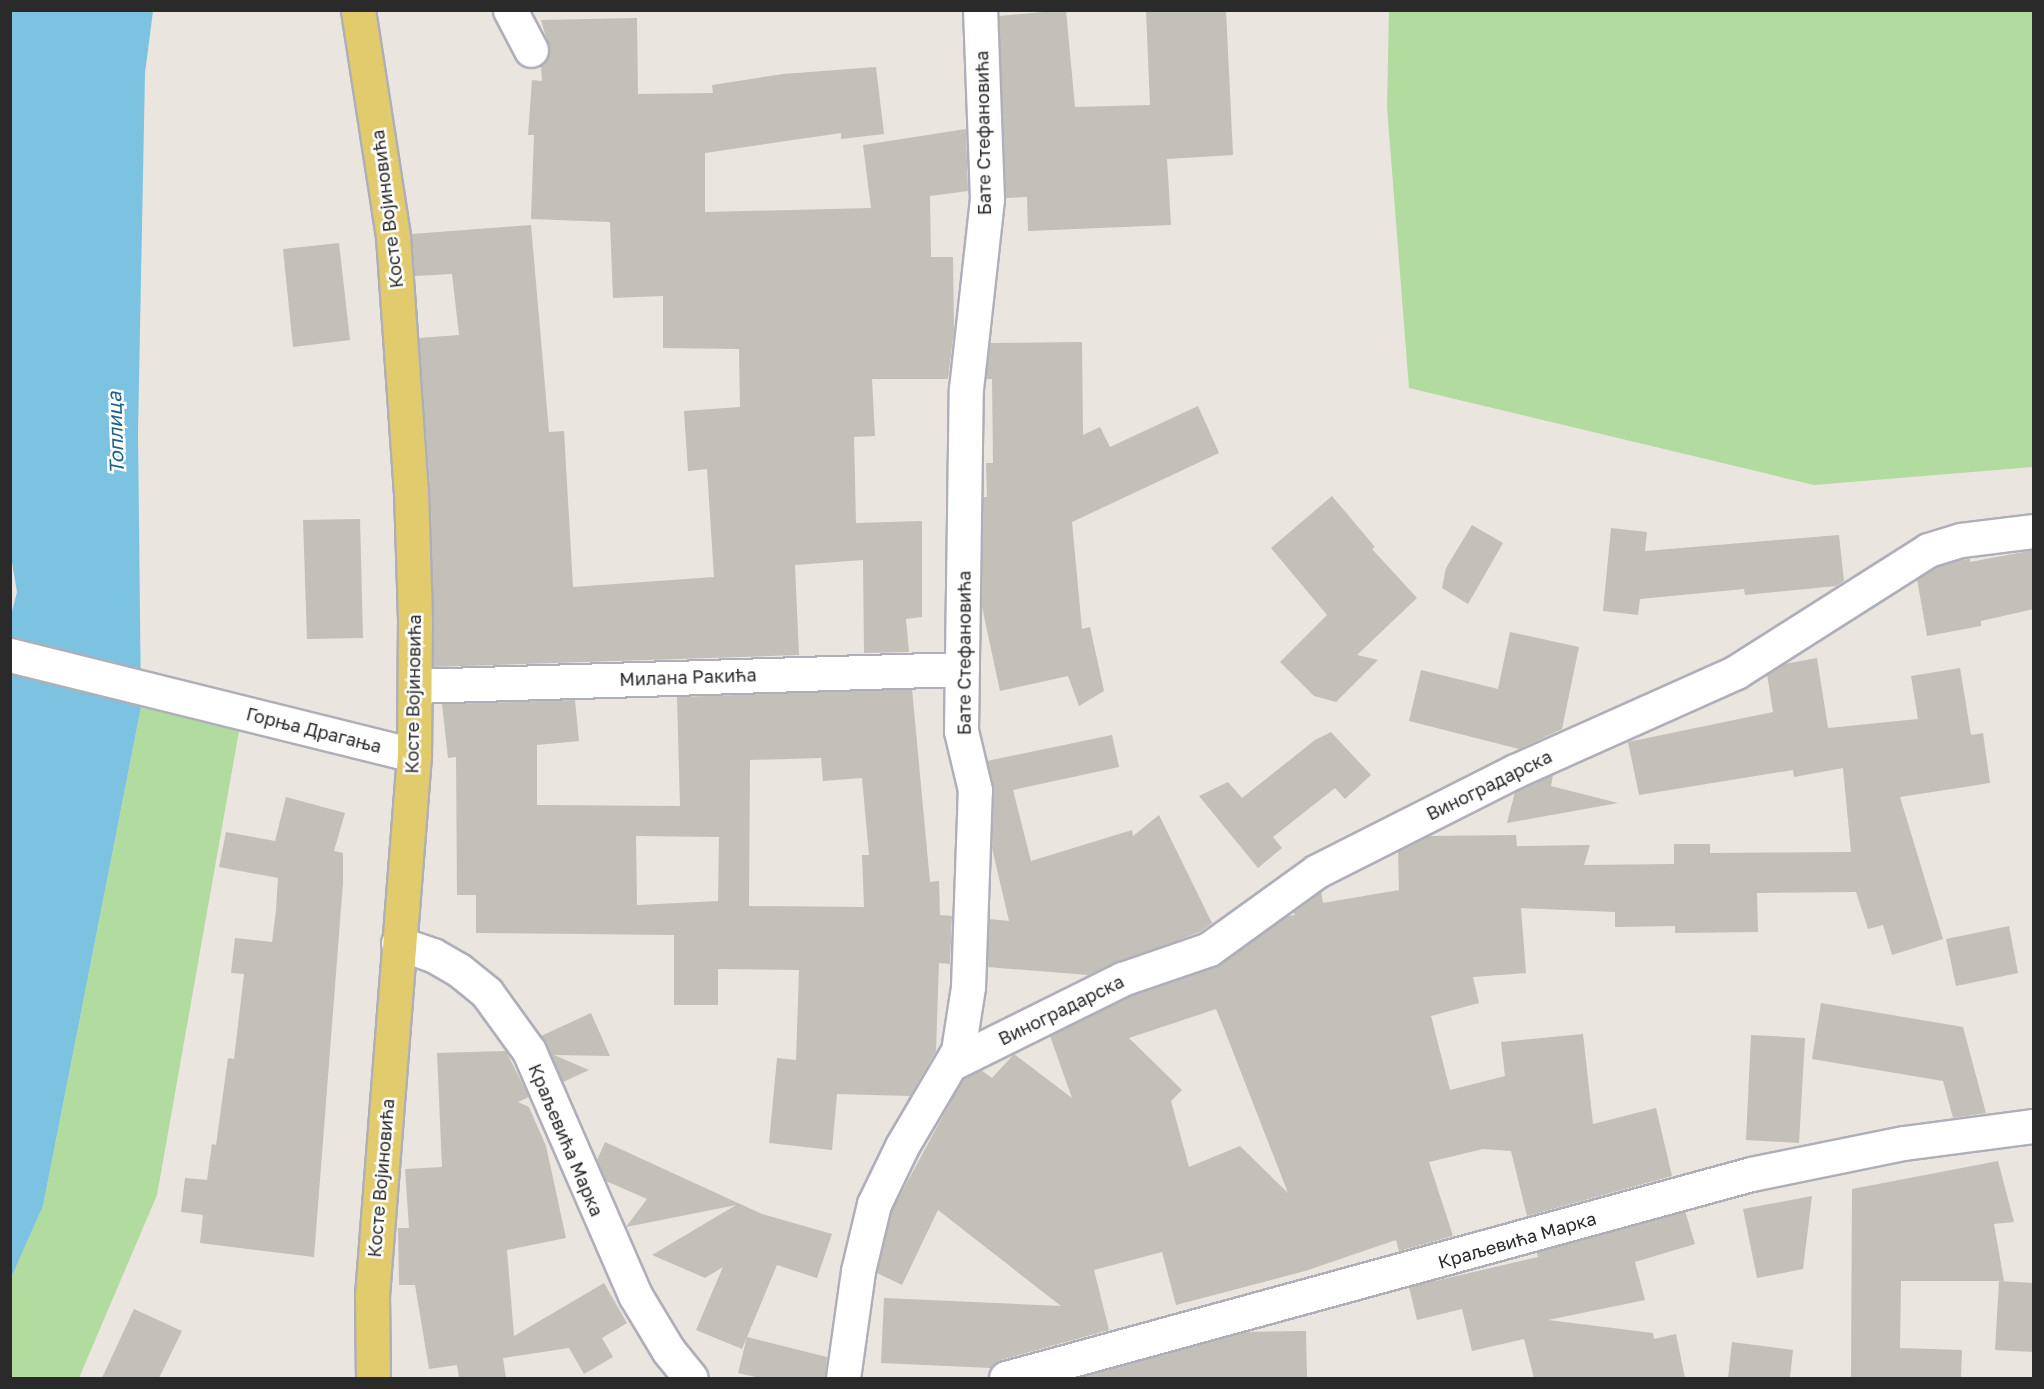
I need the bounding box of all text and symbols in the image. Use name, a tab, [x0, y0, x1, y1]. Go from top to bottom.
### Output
street label: Бате Стефановића	[971, 51, 995, 215]
street label: Косте Војиновића	[367, 129, 407, 289]
water label: Топлица	[102, 391, 128, 475]
street label: Бате Стефановића	[953, 571, 975, 735]
street label: Косте Војиновића	[401, 614, 425, 774]
street label: Милана Ракића	[619, 664, 757, 690]
street label: Горња Драгања	[244, 703, 384, 757]
street label: Виноградарска	[1423, 745, 1555, 825]
street label: Виноградарска	[995, 970, 1127, 1050]
street label: Краљевића Марка	[524, 1060, 608, 1220]
street label: Косте Војиновића	[363, 1098, 399, 1258]
street label: Краљевића Марка	[1435, 1207, 1599, 1273]

